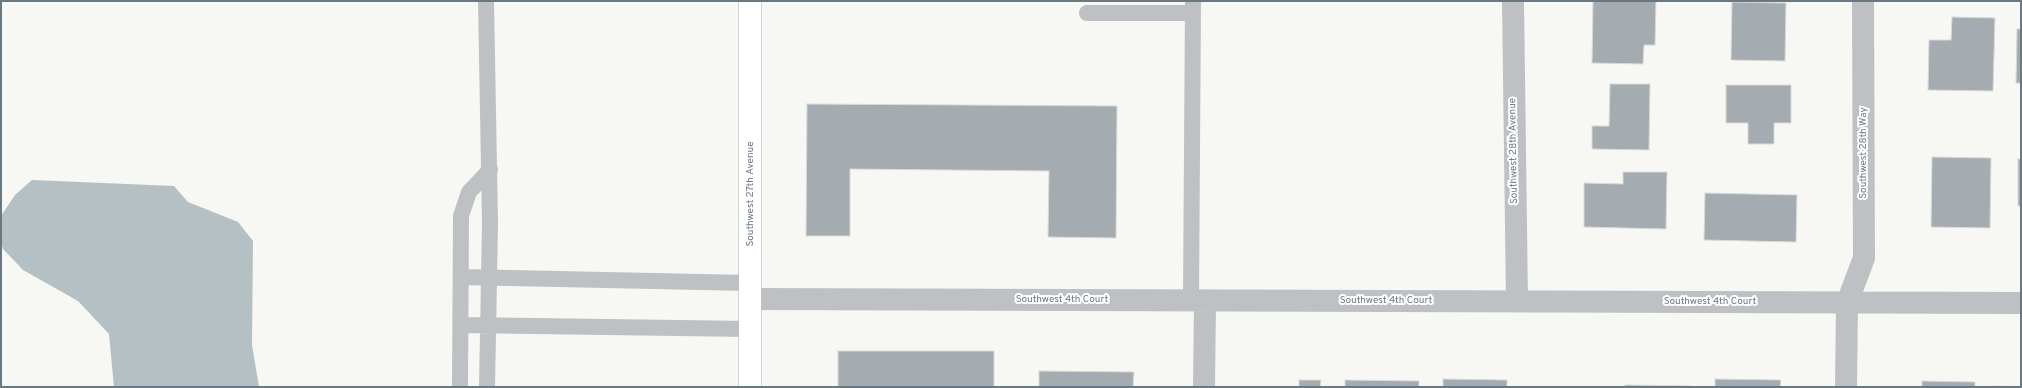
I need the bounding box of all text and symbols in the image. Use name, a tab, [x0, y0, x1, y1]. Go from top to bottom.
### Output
street label: Southwest 28th Avenue	[1507, 98, 1521, 204]
street label: Southwest 28th Way	[1858, 107, 1870, 199]
street label: Southwest 27th Avenue	[745, 141, 757, 247]
street label: Southwest 4th Court	[1016, 294, 1108, 306]
street label: Southwest 4th Court	[1340, 295, 1432, 307]
street label: Southwest 4th Court	[1664, 296, 1756, 308]

